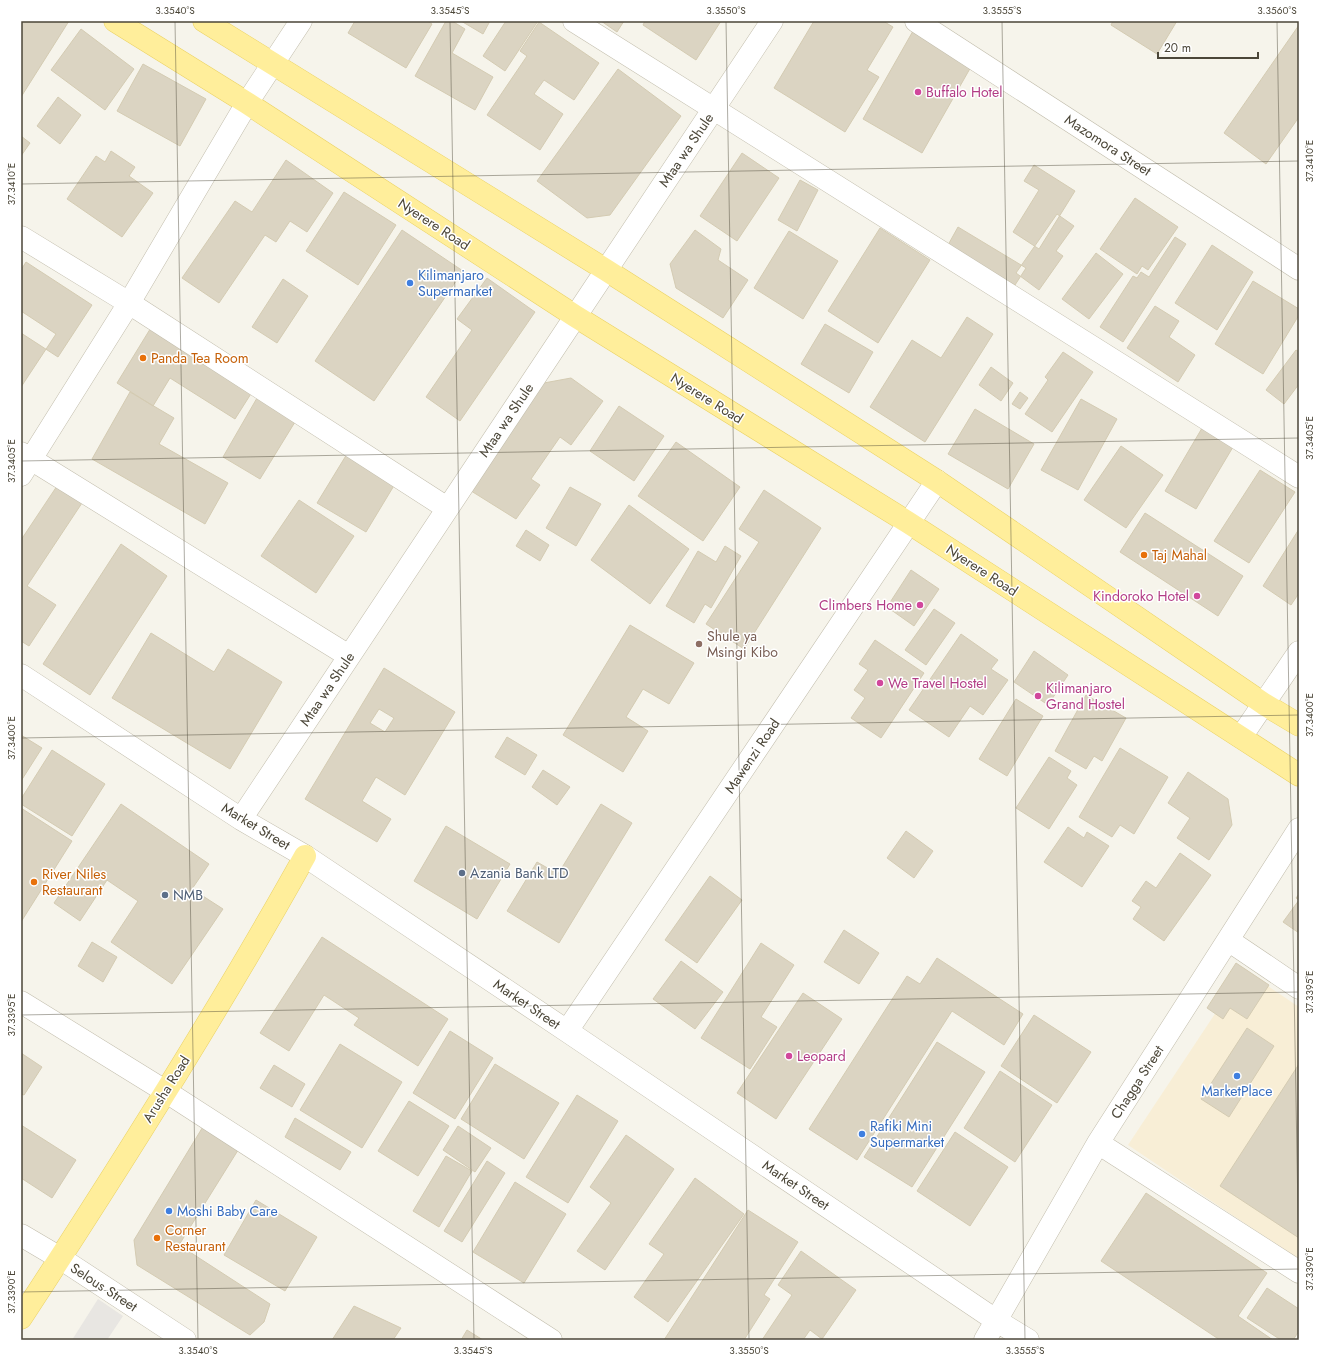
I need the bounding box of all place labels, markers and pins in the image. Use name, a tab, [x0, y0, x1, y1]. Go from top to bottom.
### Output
place label: Buffalo Hotel	[926, 82, 1002, 102]
marker: Buffalo Hotel	[913, 87, 923, 97]
place label: Kilimanjaro Supermarket	[418, 265, 493, 301]
marker: Kilimanjaro Supermarket	[405, 278, 415, 288]
place label: Panda Tea Room	[151, 348, 249, 368]
marker: Panda Tea Room	[138, 353, 148, 363]
place label: Taj Mahal	[1152, 545, 1207, 565]
marker: Taj Mahal	[1139, 550, 1149, 560]
place label: Kindoroko Hotel	[1093, 586, 1189, 606]
marker: Kindoroko Hotel	[1192, 591, 1202, 601]
place label: Climbers Home	[819, 595, 912, 615]
marker: Climbers Home	[915, 600, 925, 610]
place label: Shule ya Msingi Kibo	[707, 626, 778, 662]
marker: Shule ya Msingi Kibo	[694, 639, 704, 649]
place label: We Travel Hostel	[888, 673, 987, 693]
marker: We Travel Hostel	[875, 678, 885, 688]
place label: Kilimanjaro Grand Hostel	[1046, 678, 1125, 714]
marker: Kilimanjaro Grand Hostel	[1033, 691, 1043, 701]
place label: Azania Bank LTD	[470, 863, 569, 883]
place label: River Niles Restaurant	[42, 864, 107, 900]
marker: Azania Bank LTD	[457, 868, 467, 878]
marker: River Niles Restaurant	[29, 877, 39, 887]
place label: NMB	[173, 885, 203, 905]
marker: NMB	[160, 890, 170, 900]
place label: Leopard	[797, 1046, 846, 1066]
marker: Leopard	[784, 1051, 794, 1061]
marker: MarketPlace	[1232, 1071, 1242, 1081]
place label: MarketPlace	[1202, 1081, 1272, 1101]
place label: Rafiki Mini Supermarket	[870, 1116, 945, 1152]
marker: Rafiki Mini Supermarket	[857, 1129, 867, 1139]
place label: Moshi Baby Care	[177, 1201, 278, 1221]
marker: Moshi Baby Care	[164, 1206, 174, 1216]
place label: Corner Restaurant	[165, 1220, 226, 1256]
marker: Corner Restaurant	[152, 1233, 162, 1243]

